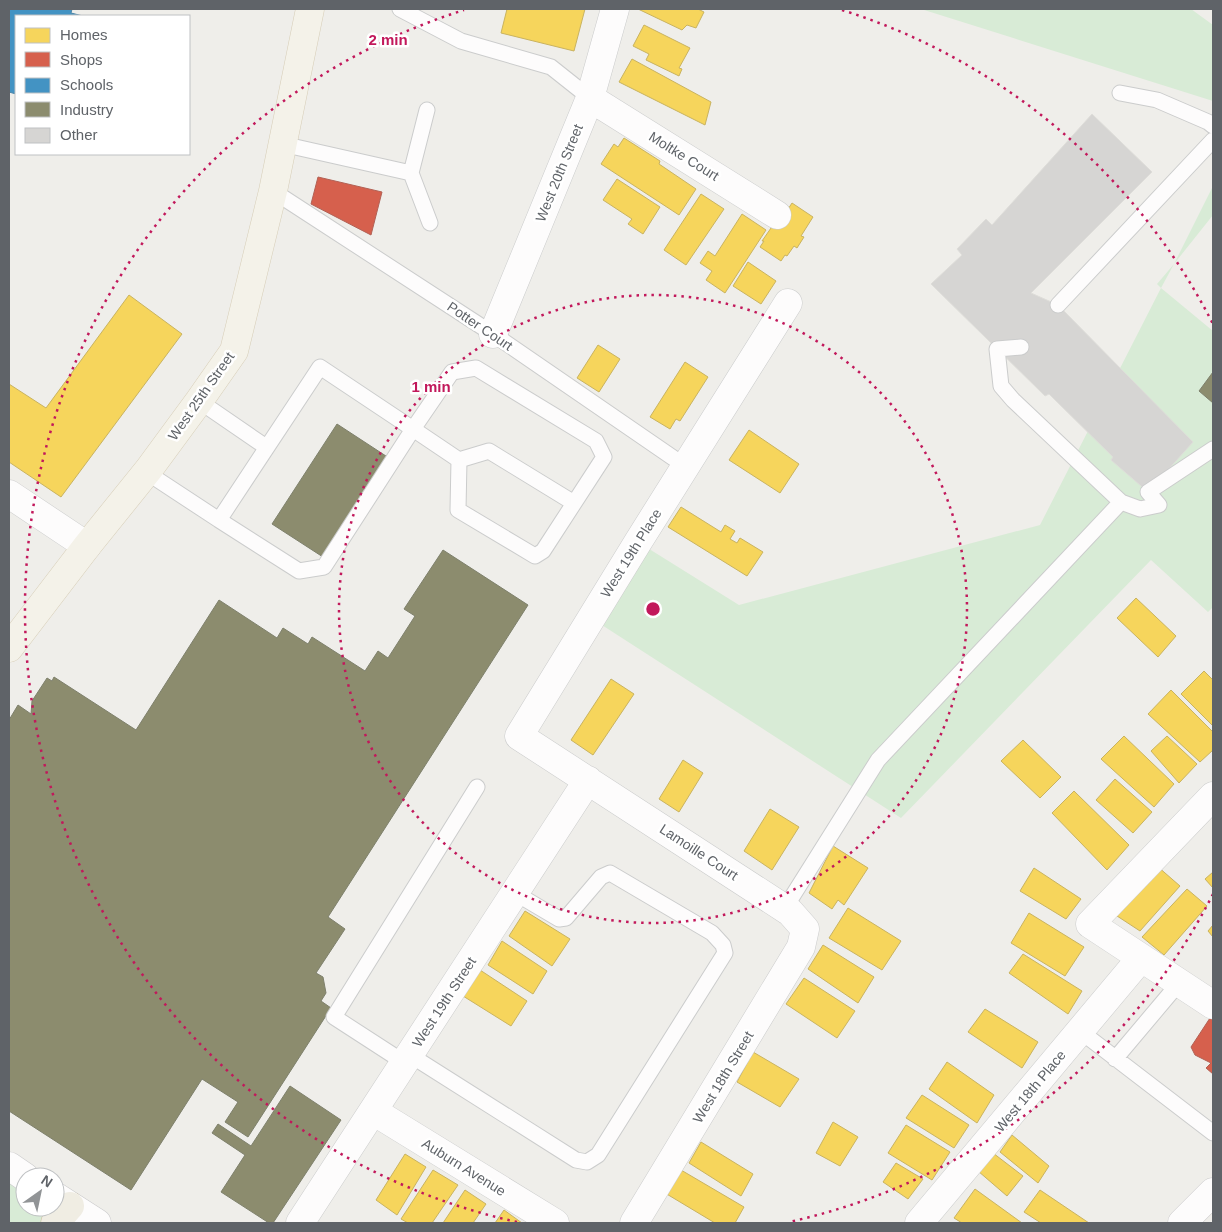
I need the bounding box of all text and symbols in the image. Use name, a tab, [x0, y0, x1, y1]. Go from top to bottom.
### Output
legend	[15, 15, 190, 155]
text: Homes	[60, 26, 108, 43]
text: 2 min	[368, 31, 408, 48]
text: Shops	[60, 51, 103, 68]
text: Schools	[60, 76, 113, 93]
text: Industry	[60, 101, 114, 118]
street label: West 20th Street	[532, 122, 586, 224]
text: Other	[60, 126, 98, 143]
street label: Moltke Court	[646, 128, 722, 184]
street label: Potter Court	[444, 298, 516, 354]
street label: West 25th Street	[165, 349, 237, 443]
text: 1 min	[411, 378, 451, 395]
street label: West 19th Place	[597, 505, 665, 600]
centre of rings	[644, 600, 662, 618]
street label: Lamoille Court	[657, 821, 741, 883]
street label: West 19th Street	[409, 954, 479, 1050]
street label: West 18th Street	[689, 1028, 757, 1126]
street label: West 18th Place	[991, 1047, 1069, 1135]
street label: Auburn Avenue	[419, 1135, 509, 1199]
north arrow	[15, 1167, 65, 1217]
text: N	[38, 1172, 56, 1191]

